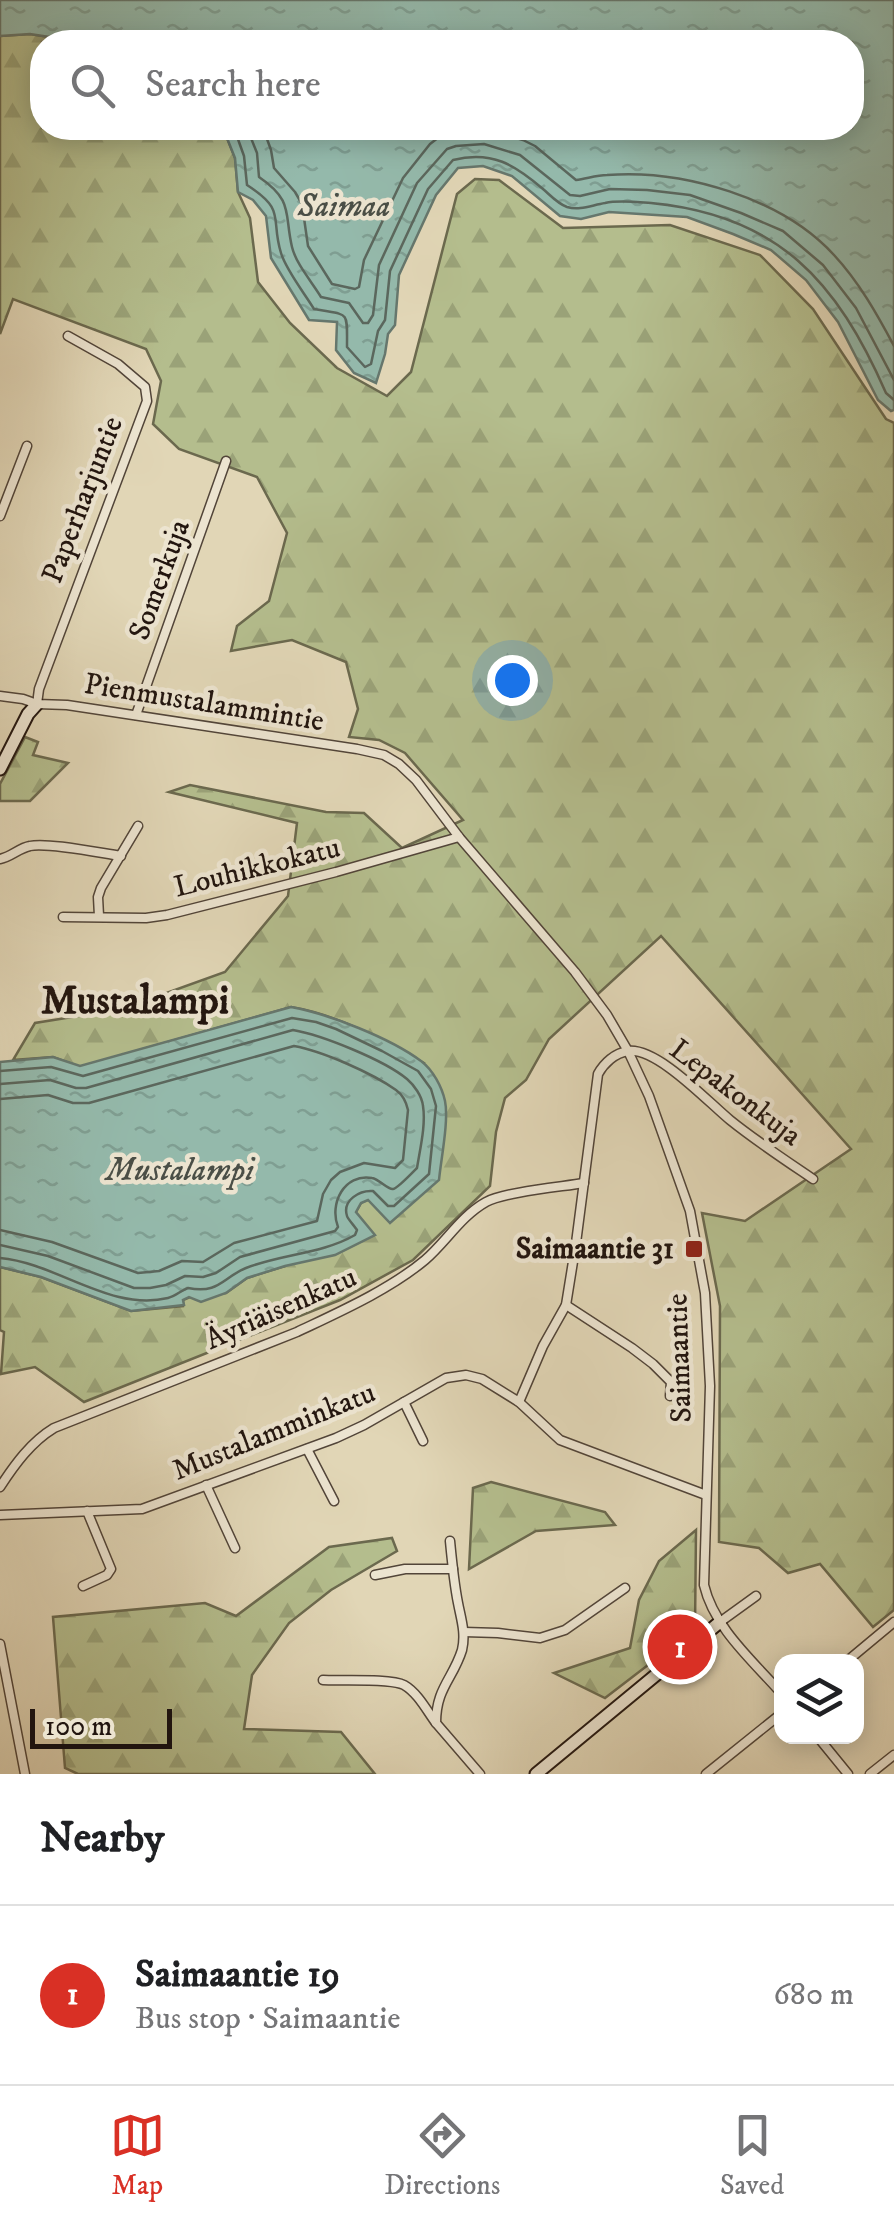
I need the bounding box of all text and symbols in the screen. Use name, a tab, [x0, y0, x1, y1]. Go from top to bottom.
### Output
search box	[30, 30, 864, 140]
icon: search	[65, 58, 120, 113]
text: Search here	[145, 61, 321, 109]
water label: Saimaa	[297, 187, 390, 227]
street label: Paperharjuntie	[34, 412, 132, 588]
street label: Somerkuja	[121, 515, 199, 645]
your location	[487, 655, 538, 706]
street label: Pienmustalammintie	[81, 666, 327, 740]
street label: Louhikkokatu	[170, 830, 344, 906]
district label: Mustalampi	[41, 977, 229, 1027]
street label: Lepakonkuja	[662, 1031, 809, 1155]
water label: Mustalampi	[104, 1151, 255, 1191]
place label: Saimaantie 31	[516, 1231, 674, 1268]
marker: Saimaantie 31	[683, 1238, 705, 1260]
street label: Äyriäisenkatu	[199, 1258, 363, 1359]
street label: Saimaantie	[659, 1293, 701, 1423]
street label: Mustalamminkatu	[167, 1374, 381, 1490]
pin: 1	[648, 1610, 712, 1684]
map controls	[774, 1654, 864, 1744]
button: layers	[774, 1654, 864, 1744]
scale bar	[30, 1704, 172, 1748]
text: 100 m	[45, 1709, 112, 1744]
text: Nearby	[40, 1813, 164, 1865]
text: Saimaantie 19	[135, 1951, 340, 1999]
text: 1	[67, 1975, 78, 2015]
text: 680 m	[773, 1975, 854, 2015]
text: Bus stop · Saimaantie	[135, 1999, 400, 2039]
tab: Map	[110, 2108, 165, 2203]
tab: Directions	[384, 2108, 500, 2203]
tab: Saved	[720, 2108, 784, 2203]

